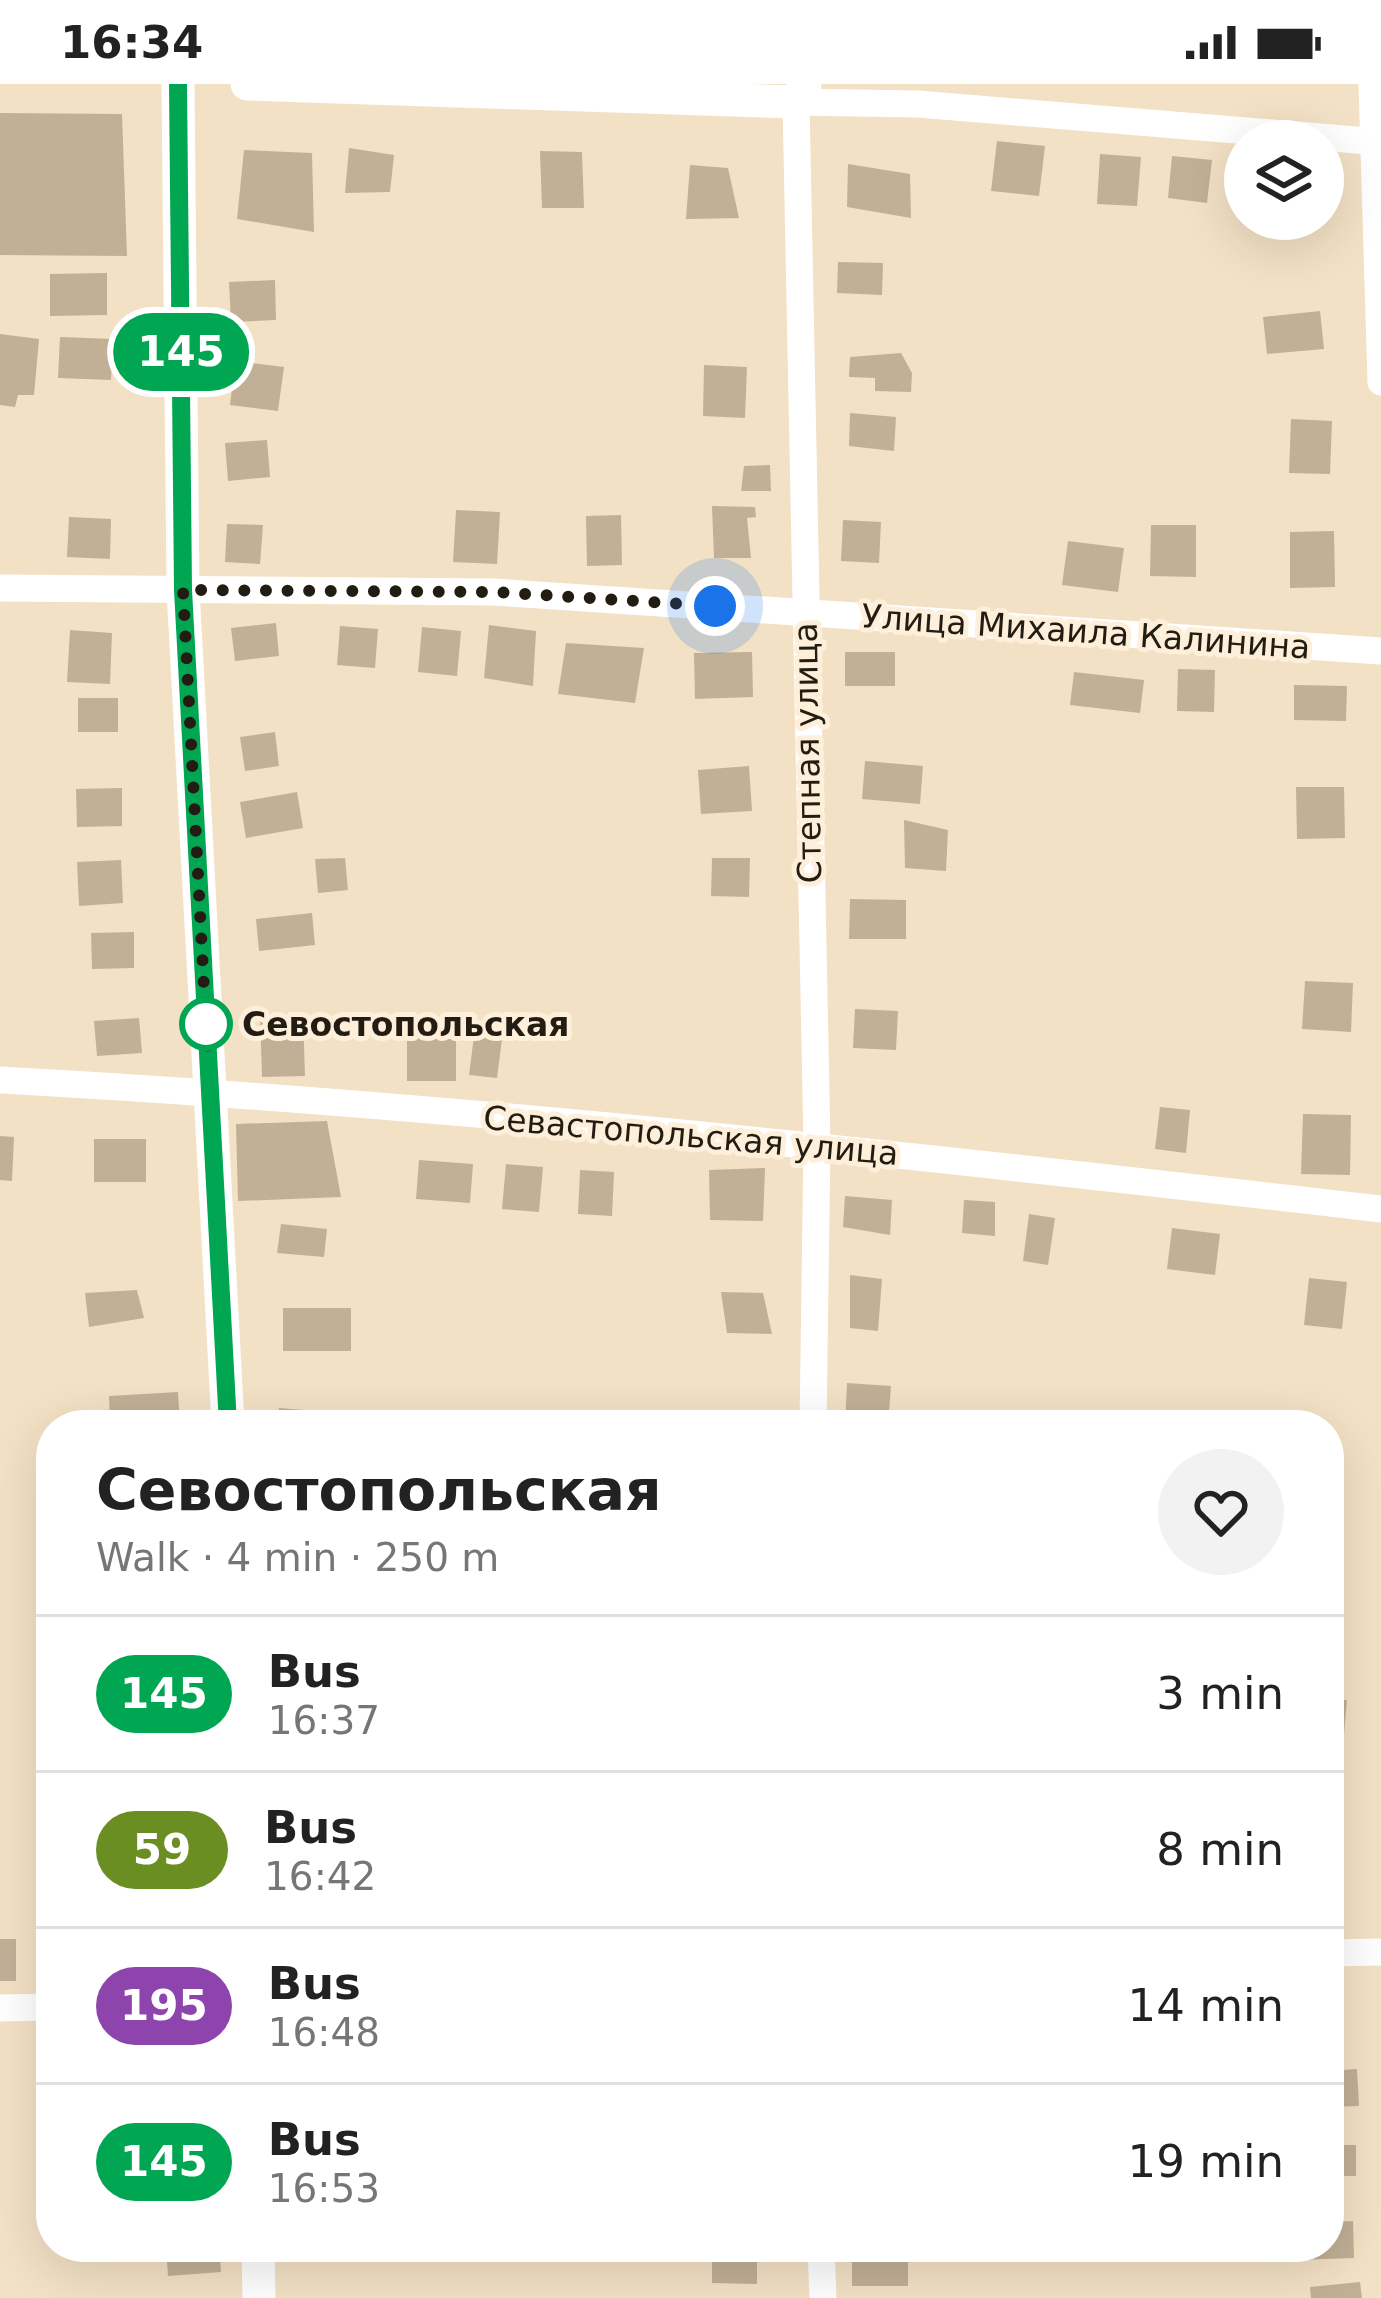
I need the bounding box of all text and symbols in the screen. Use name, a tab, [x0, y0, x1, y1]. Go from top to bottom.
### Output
text: 16:34	[60, 16, 203, 69]
map controls	[1224, 120, 1344, 240]
button: layers	[1224, 120, 1344, 240]
line badge: 145	[112, 313, 250, 391]
text: 145	[137, 327, 225, 376]
your location	[685, 576, 745, 636]
street label: Улица Михаила Калинина	[860, 596, 1312, 667]
street label: Степная улица	[786, 622, 829, 884]
marker: Севостопольская	[181, 999, 231, 1049]
place label: Севостопольская	[242, 1005, 569, 1044]
street label: Севастопольская улица	[482, 1098, 900, 1173]
button: heart	[1158, 1449, 1284, 1575]
text: Севостопольская	[96, 1457, 662, 1523]
text: Walk · 4 min · 250 m	[96, 1535, 499, 1580]
text: Bus	[268, 1645, 361, 1698]
text: 3 min	[1156, 1667, 1284, 1720]
text: 145	[120, 1669, 208, 1718]
text: 16:37	[268, 1698, 380, 1743]
text: Bus	[264, 1801, 357, 1854]
text: 8 min	[1156, 1823, 1284, 1876]
text: 59	[133, 1825, 191, 1874]
text: 16:42	[264, 1854, 376, 1899]
text: Bus	[268, 1957, 361, 2010]
text: 14 min	[1128, 1979, 1284, 2032]
text: 195	[120, 1981, 208, 2030]
text: 16:48	[268, 2010, 380, 2055]
text: Bus	[268, 2113, 361, 2166]
text: 19 min	[1128, 2135, 1284, 2188]
text: 145	[120, 2137, 208, 2186]
text: 16:53	[268, 2166, 380, 2211]

